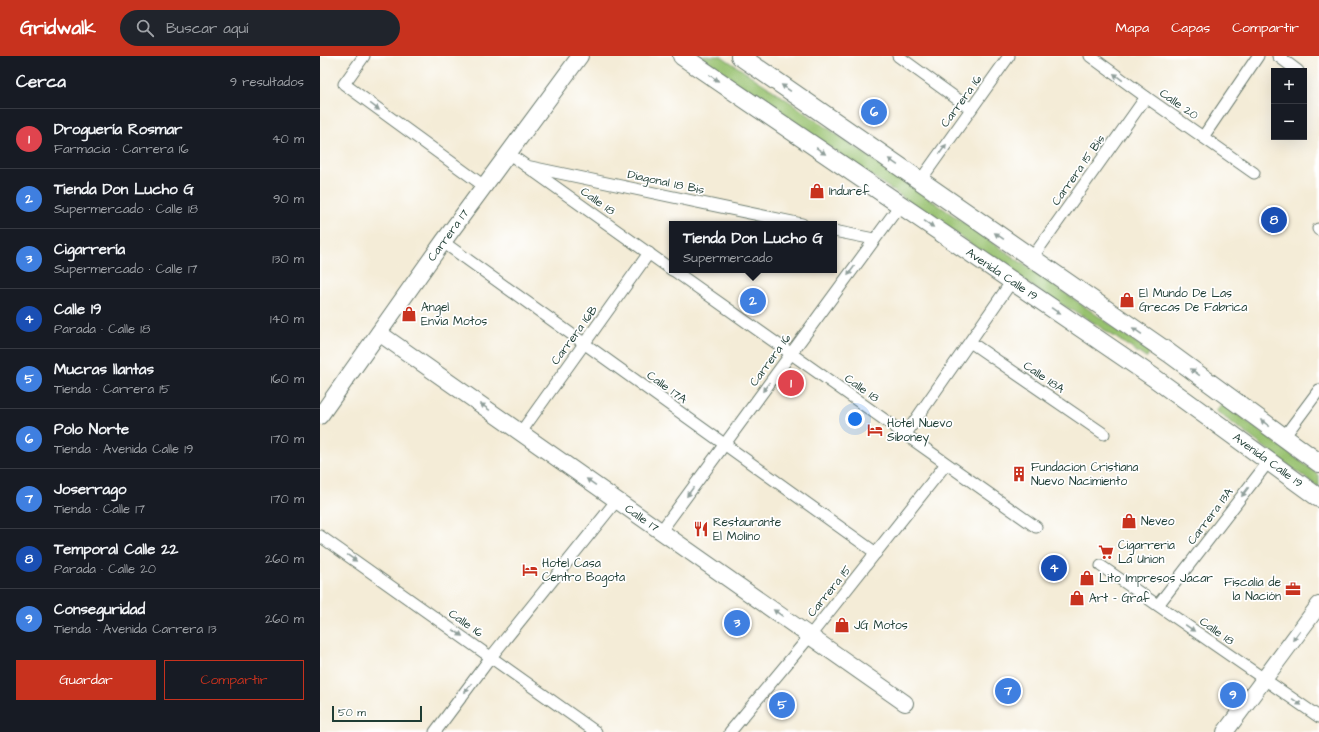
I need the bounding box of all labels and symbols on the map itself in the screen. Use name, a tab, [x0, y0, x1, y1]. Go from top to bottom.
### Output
street label: Carrera 16	[937, 71, 986, 131]
one-way arrow	[1113, 73, 1123, 81]
one-way arrow	[709, 74, 719, 82]
one-way arrow	[780, 84, 791, 92]
street label: Calle 20	[1156, 85, 1202, 124]
pin: 6	[861, 97, 887, 127]
one-way arrow	[370, 103, 380, 111]
street label: Carrera 15 Bis	[1048, 131, 1109, 209]
one-way arrow	[939, 144, 947, 154]
one-way arrow	[816, 147, 827, 155]
one-way arrow	[887, 158, 898, 166]
street label: Diagonal 18 Bis	[626, 166, 706, 200]
shop icon: Induref	[808, 182, 826, 200]
street label: Calle 18	[577, 183, 619, 220]
place label: Induref	[829, 183, 870, 200]
street label: Carrera 17	[424, 205, 474, 265]
pin: 8	[1261, 205, 1287, 235]
one-way arrow	[924, 220, 934, 228]
one-way arrow	[994, 232, 1005, 240]
street label: Avenida Calle 19	[962, 244, 1041, 305]
one-way arrow	[847, 266, 855, 276]
place label: El Mundo De Las Grecas De Fabrica	[1139, 285, 1247, 316]
pin: 2	[740, 286, 766, 316]
shop icon: El Mundo De Las Grecas De Fabrica	[1118, 291, 1136, 309]
place label: Angel Envia Motos	[421, 299, 487, 330]
street label: Carrera 16B	[547, 302, 602, 368]
shop icon: Angel Envia Motos	[400, 305, 418, 323]
one-way arrow	[1051, 307, 1061, 315]
one-way arrow	[1132, 327, 1143, 335]
street label: Carrera 16	[746, 331, 794, 389]
street label: Calle 18A	[1020, 357, 1068, 398]
street label: Calle 17A	[643, 367, 691, 408]
pin: 1	[778, 368, 804, 398]
one-way arrow	[1189, 368, 1200, 376]
street label: Calle 18	[841, 370, 883, 407]
one-way arrow	[762, 382, 770, 393]
one-way arrow	[480, 403, 490, 411]
your location	[845, 409, 865, 429]
place label: Hotel Nuevo Siboney	[887, 415, 952, 447]
one-way arrow	[1260, 419, 1270, 427]
hotel icon: Hotel Nuevo Siboney	[866, 421, 884, 439]
street label: Avenida Calle 19	[1229, 429, 1307, 492]
place label: Fundacion Cristiana Nuevo Nacimiento	[1031, 459, 1138, 490]
building icon: Fundacion Cristiana Nuevo Nacimiento	[1010, 465, 1028, 483]
one-way arrow	[586, 478, 597, 486]
street label: Carrera 13A	[1183, 484, 1238, 548]
one-way arrow	[1241, 486, 1249, 497]
one-way arrow	[686, 487, 694, 497]
street label: Calle 17	[621, 500, 663, 537]
shop icon: Neveo	[1120, 512, 1138, 530]
place label: Neveo	[1141, 513, 1175, 530]
place label: Restaurante El Molino	[713, 514, 782, 545]
restaurant icon: Restaurante El Molino	[692, 520, 710, 538]
place label: Cigarreria La Union	[1118, 537, 1175, 568]
supermarket icon: Cigarreria La Union	[1097, 543, 1115, 561]
pin: 4	[1041, 553, 1067, 583]
one-way arrow	[347, 554, 357, 562]
place label: Hotel Casa Centro Bogota	[542, 555, 625, 587]
hotel icon: Hotel Casa Centro Bogota	[521, 561, 539, 579]
street label: Carrera 15	[803, 562, 856, 621]
shop icon: Lito Impresos Jacar	[1078, 569, 1096, 587]
place label: Lito Impresos Jacar	[1099, 570, 1213, 587]
place label: Fiscalia de la Nación	[1224, 574, 1282, 605]
office icon: Fiscalia de la Nación	[1284, 580, 1302, 598]
shop icon: Art - Graf	[1068, 589, 1086, 607]
place label: Art - Graf	[1089, 590, 1151, 607]
street label: Calle 16	[445, 605, 487, 642]
pin: 3	[724, 608, 750, 638]
one-way arrow	[773, 609, 783, 617]
street label: Calle 18	[1196, 613, 1238, 650]
shop icon: JG Motos	[833, 616, 851, 634]
place label: JG Motos	[854, 617, 908, 634]
one-way arrow	[1185, 624, 1196, 632]
one-way arrow	[453, 629, 463, 637]
one-way arrow	[1292, 631, 1300, 641]
pin: 7	[995, 676, 1021, 706]
pin: 9	[1220, 680, 1246, 710]
one-way arrow	[464, 683, 472, 693]
pin: 5	[769, 690, 795, 720]
one-way arrow	[1292, 698, 1303, 706]
scale bar	[332, 704, 422, 723]

